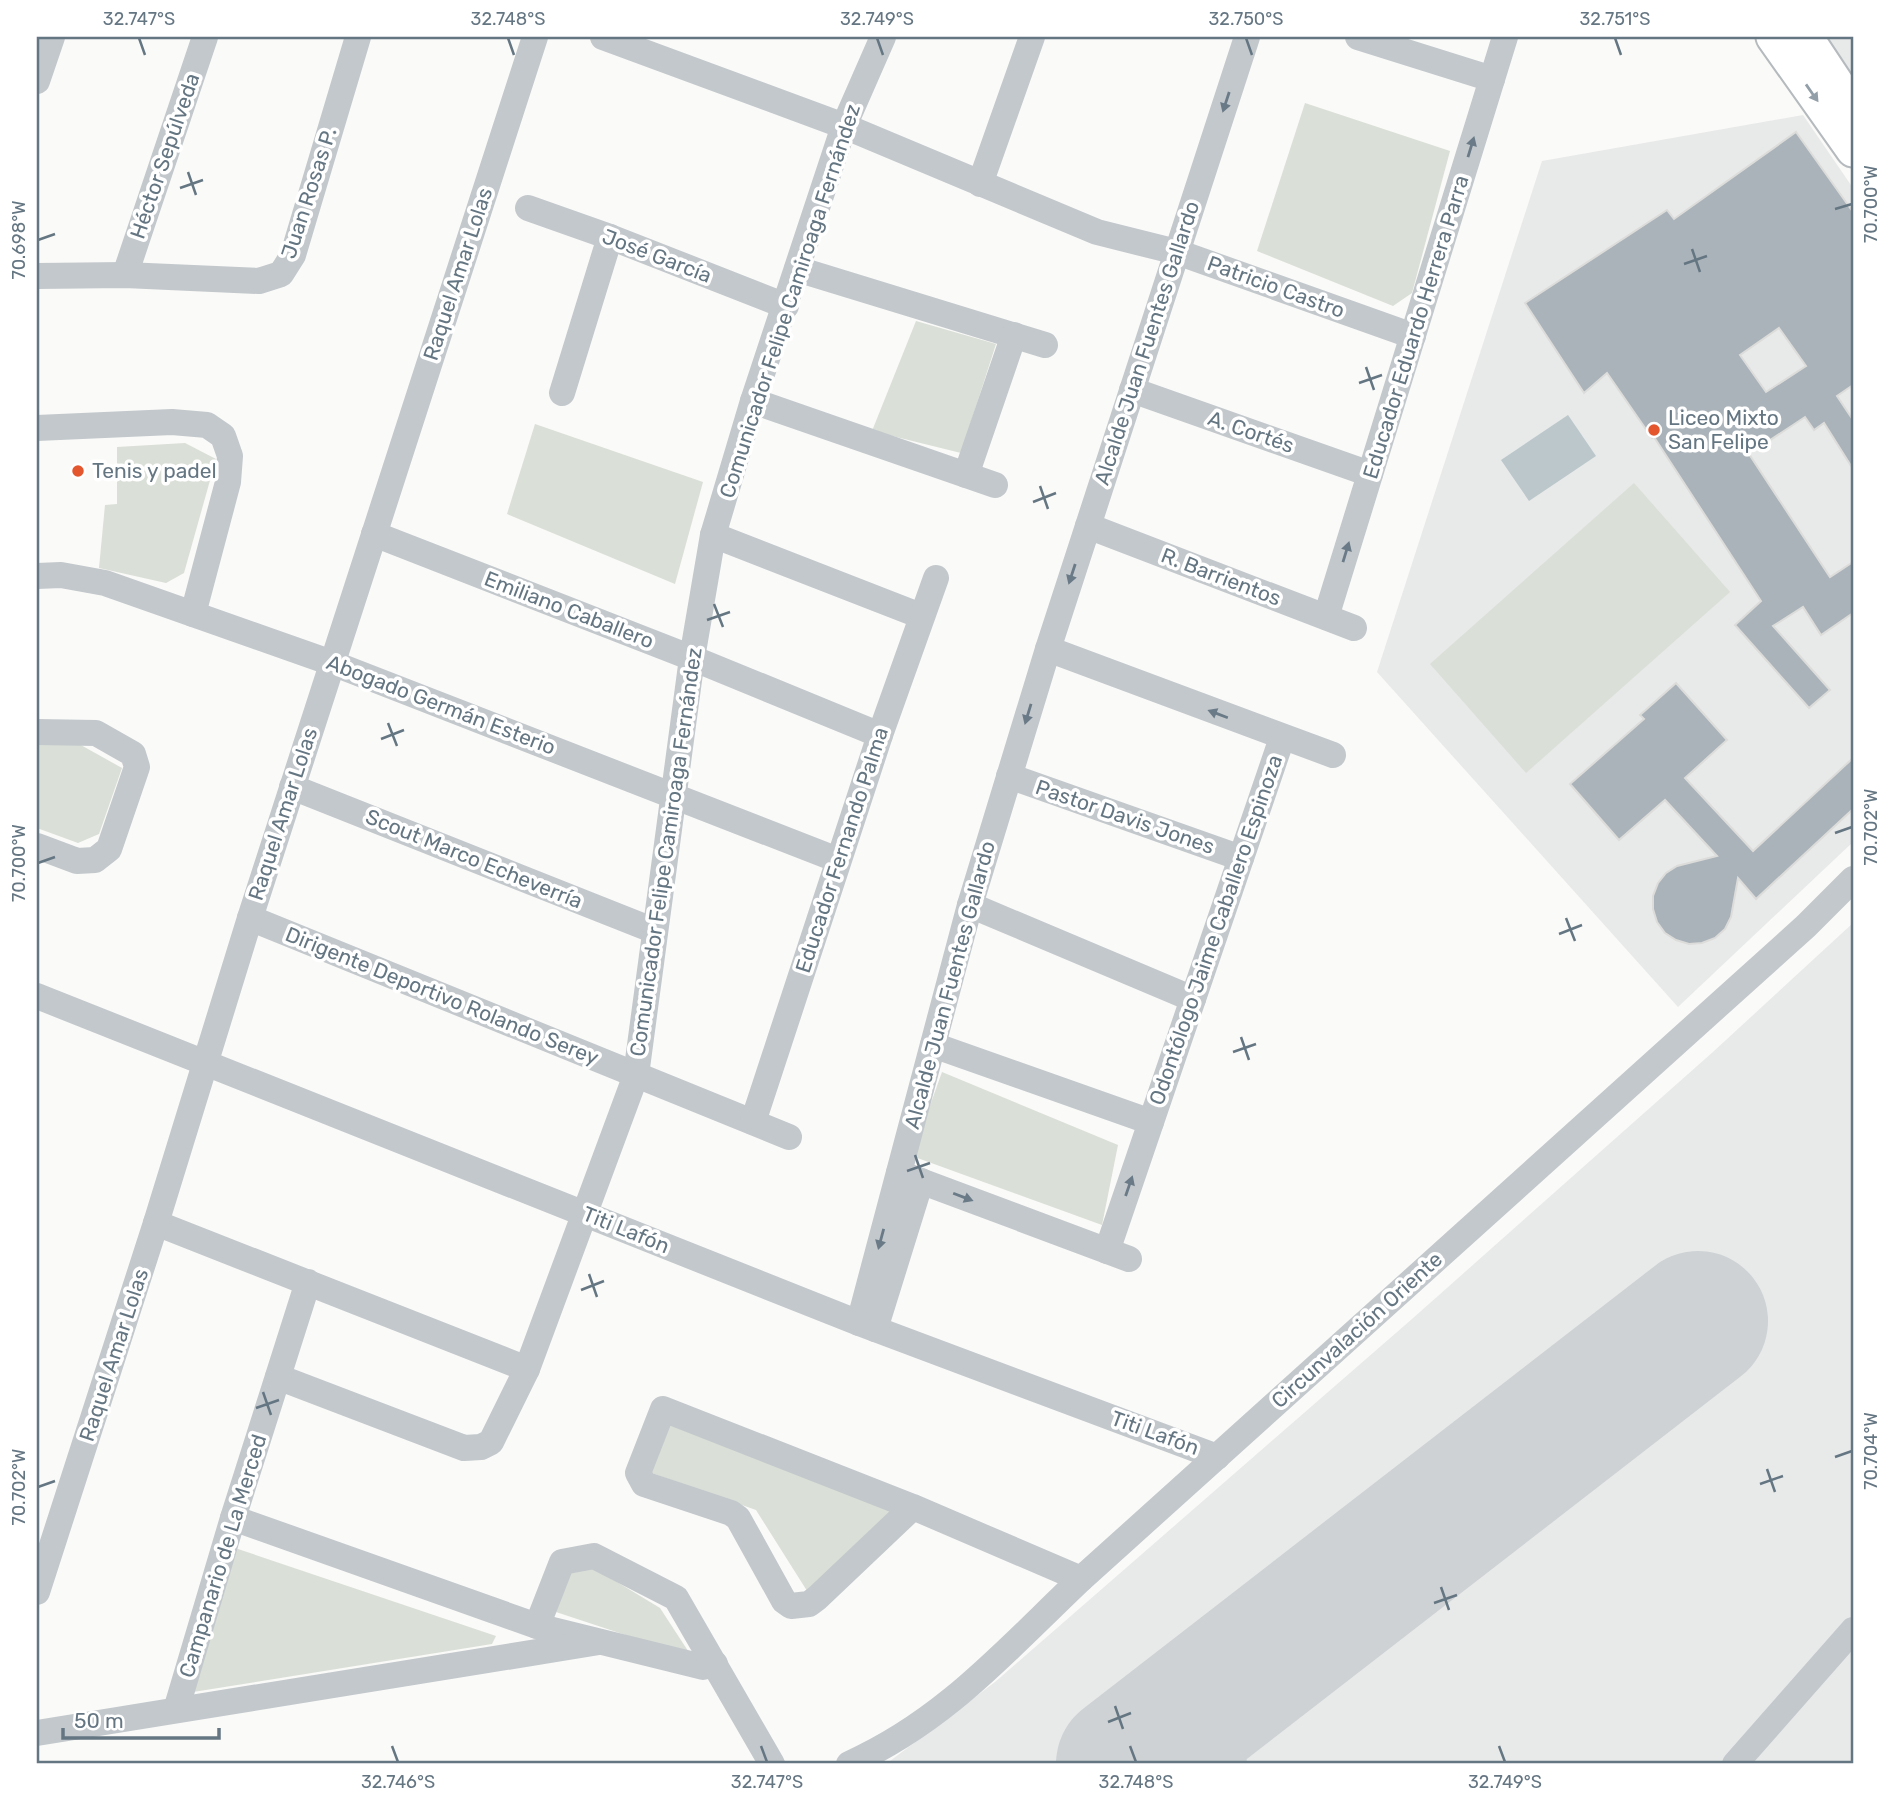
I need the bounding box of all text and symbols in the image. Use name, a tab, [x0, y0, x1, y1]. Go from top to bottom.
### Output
text: 32.747°S	[103, 8, 175, 30]
text: 32.748°S	[471, 8, 545, 30]
text: 32.749°S	[840, 8, 914, 30]
text: 32.750°S	[1209, 8, 1283, 30]
text: 32.751°S	[1580, 8, 1650, 30]
street label: Héctor Sepúlveda	[124, 70, 205, 242]
one-way arrow	[1805, 84, 1819, 102]
one-way arrow	[1220, 91, 1231, 112]
street label: Comunicador Felipe Camiroaga Fernández	[714, 101, 865, 501]
street label: Juan Rosas P.	[276, 124, 341, 262]
one-way arrow	[1467, 136, 1477, 157]
text: 70.700°W	[1860, 165, 1882, 243]
street label: Educador Eduardo Herrera Parra	[1357, 172, 1474, 482]
street label: Raquel Amar Lolas	[418, 184, 497, 363]
street label: Alcalde Juan Fuentes Gallardo	[1089, 198, 1204, 488]
text: 70.698°W	[8, 200, 30, 280]
street label: José García	[599, 223, 715, 288]
street label: Patricio Castro	[1204, 250, 1348, 323]
street label: A. Cortés	[1205, 405, 1297, 458]
place label: Liceo Mixto San Felipe	[1668, 405, 1779, 454]
marker: Liceo Mixto San Felipe	[1646, 422, 1662, 438]
place label: Tenis y padel	[92, 458, 217, 483]
marker: Tenis y padel	[70, 463, 86, 479]
one-way arrow	[1341, 541, 1352, 562]
street label: R. Barrientos	[1158, 542, 1285, 611]
one-way arrow	[1066, 564, 1077, 585]
street label: Emiliano Caballero	[481, 566, 658, 653]
street label: Comunicador Felipe Camiroaga Fernández	[624, 646, 707, 1058]
street label: Abogado Germán Esterio	[323, 649, 559, 760]
one-way arrow	[1022, 704, 1033, 725]
one-way arrow	[1207, 708, 1228, 719]
street label: Raquel Amar Lolas	[243, 724, 322, 903]
street label: Educador Fernando Palma	[790, 724, 893, 976]
street label: Odontólogo Jaime Caballero Espinoza	[1144, 752, 1287, 1108]
street label: Pastor Davis Jones	[1032, 774, 1218, 859]
text: 70.702°W	[1860, 788, 1882, 866]
street label: Scout Marco Echeverría	[362, 804, 586, 913]
text: 70.700°W	[8, 824, 30, 902]
street label: Alcalde Juan Fuentes Gallardo	[899, 838, 1000, 1132]
street label: Dirigente Deportivo Rolando Serey	[282, 921, 603, 1070]
one-way arrow	[1124, 1176, 1135, 1197]
one-way arrow	[952, 1192, 973, 1203]
street label: Titi Lafón	[579, 1201, 673, 1258]
one-way arrow	[876, 1229, 886, 1250]
street label: Circunvalación Oriente	[1266, 1246, 1447, 1413]
street label: Raquel Amar Lolas	[74, 1265, 153, 1444]
street label: Titi Lafón	[1108, 1405, 1202, 1460]
text: 70.704°W	[1860, 1412, 1882, 1490]
street label: Campanario de La Merced	[174, 1431, 271, 1680]
text: 70.702°W	[8, 1448, 30, 1526]
scale bar	[63, 1696, 219, 1740]
text: 50 m	[74, 1708, 124, 1733]
text: 32.746°S	[361, 1771, 435, 1793]
text: 32.747°S	[731, 1771, 803, 1793]
text: 32.748°S	[1099, 1771, 1173, 1793]
text: 32.749°S	[1468, 1771, 1542, 1793]

